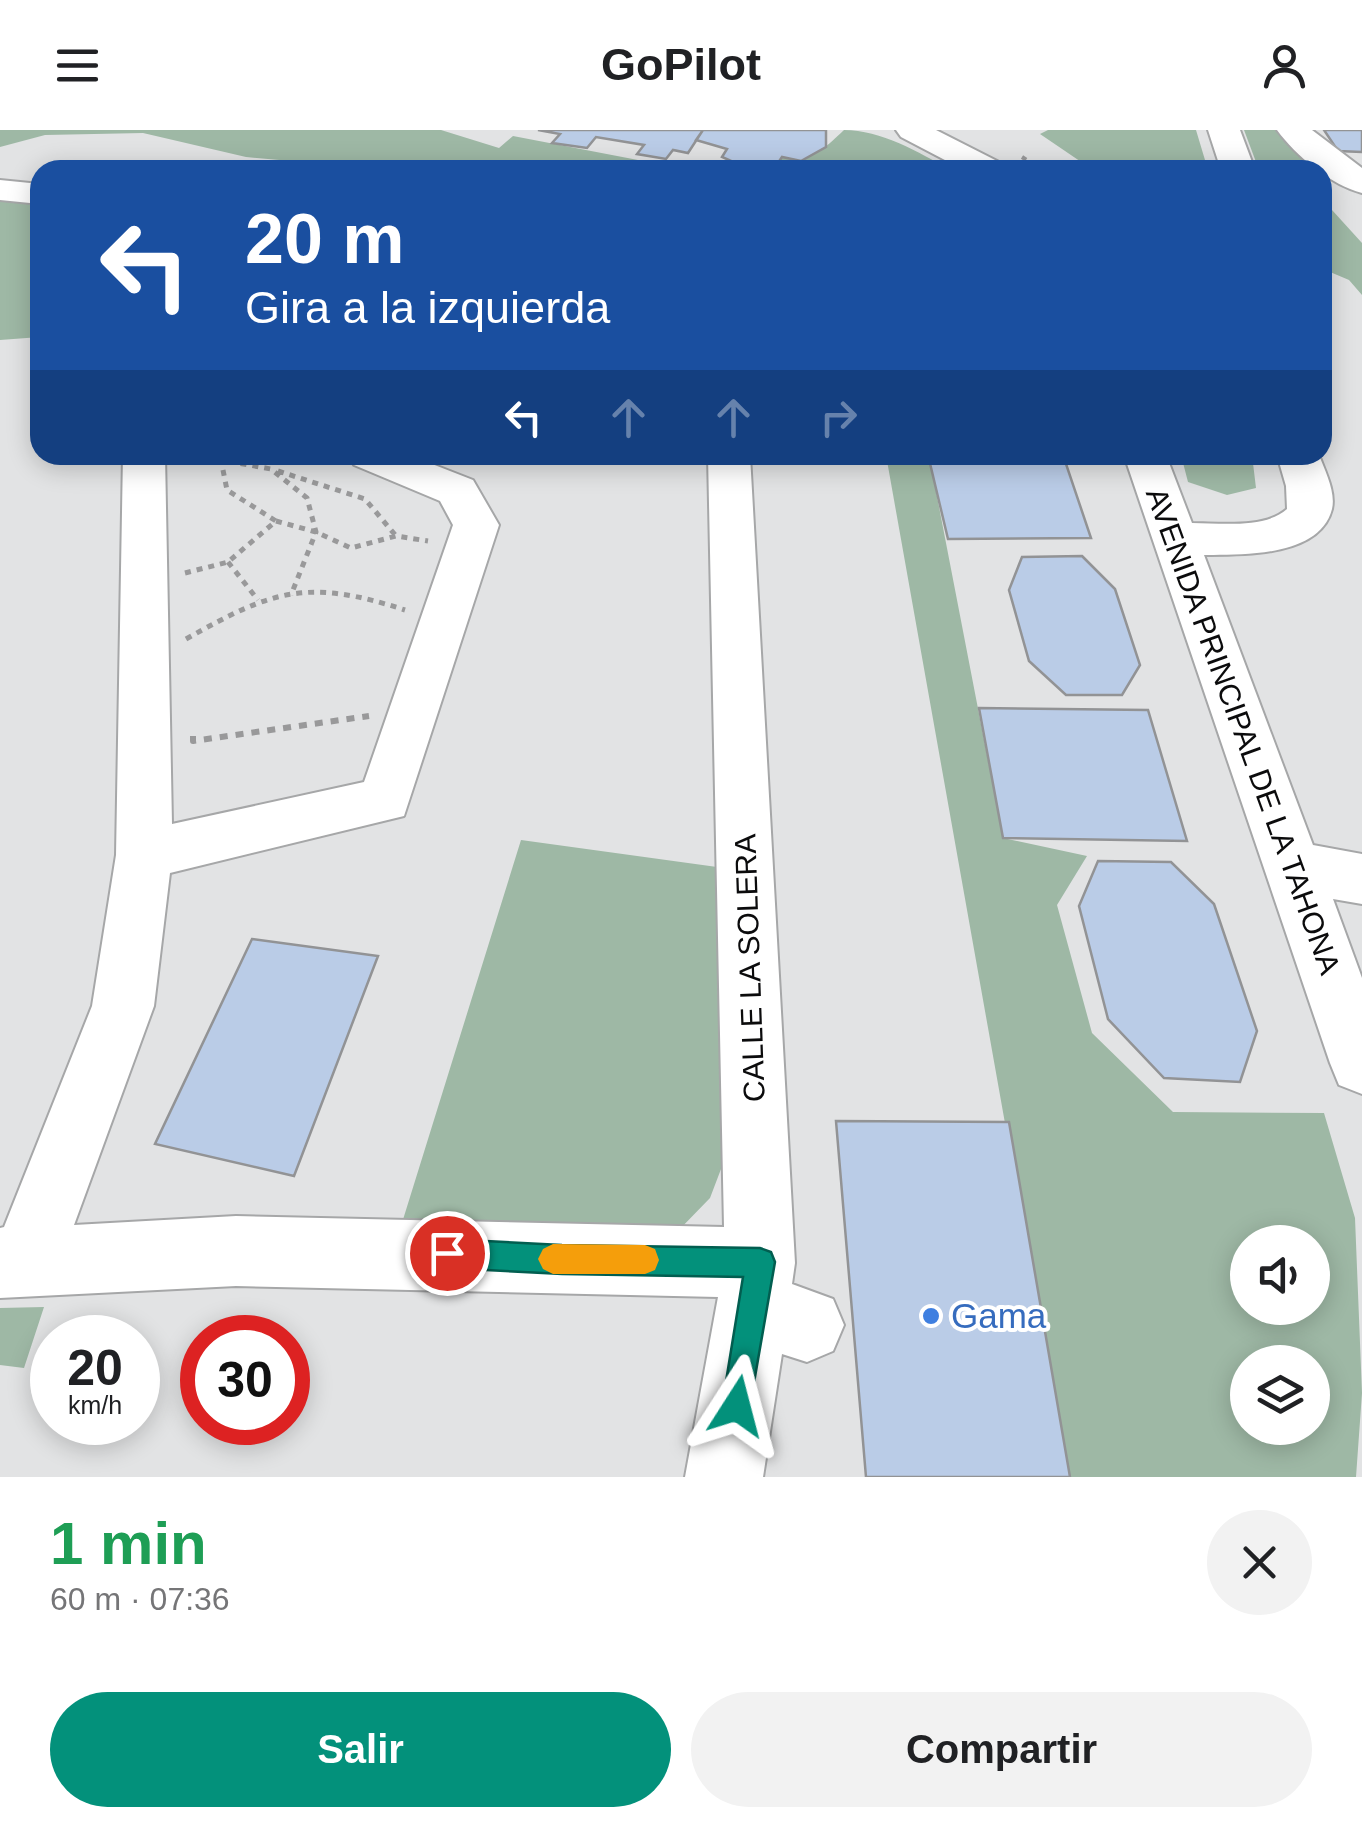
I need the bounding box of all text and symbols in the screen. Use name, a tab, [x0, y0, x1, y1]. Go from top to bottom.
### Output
icon: menu	[50, 38, 105, 93]
icon: person	[1257, 38, 1312, 93]
text: GoPilot	[601, 39, 761, 90]
icon: left	[80, 200, 210, 330]
text: 20 m	[245, 200, 405, 278]
text: Gira a la izquierda	[245, 282, 610, 333]
icon: left	[496, 390, 551, 445]
icon: ahead	[601, 390, 656, 445]
icon: ahead	[706, 390, 761, 445]
icon: right	[811, 390, 866, 445]
street label: AVENIDA PRINCIPAL DE LA TAHONA	[1140, 483, 1347, 979]
street label: CALLE LA SOLERA	[728, 833, 771, 1103]
pin	[405, 1211, 490, 1296]
map controls	[1230, 1225, 1330, 1445]
button: sound	[1230, 1225, 1330, 1325]
icon: arrive	[420, 1226, 475, 1281]
place label: Gama	[951, 1296, 1047, 1335]
marker: Gama	[920, 1305, 942, 1327]
speed limit sign: 30	[180, 1315, 310, 1445]
text: 20	[67, 1340, 123, 1396]
button: layers	[1230, 1345, 1330, 1445]
position arrow	[685, 1354, 789, 1458]
text: km/h	[68, 1391, 122, 1419]
text: 1 min	[50, 1510, 207, 1577]
button: close	[1207, 1510, 1312, 1615]
text: 60 m · 07:36	[50, 1581, 230, 1617]
button: Salir	[50, 1692, 671, 1807]
button: Compartir	[691, 1692, 1312, 1807]

